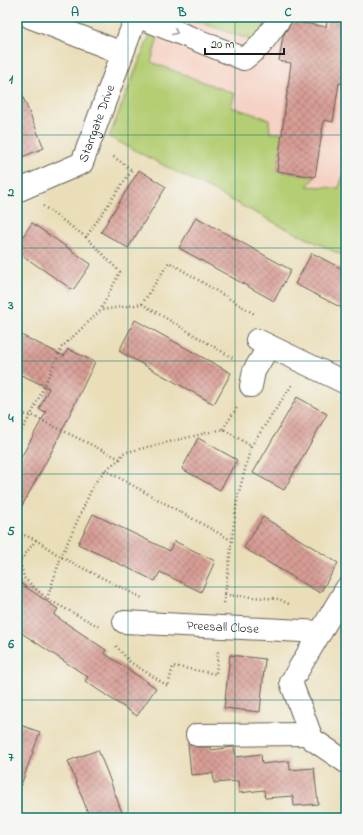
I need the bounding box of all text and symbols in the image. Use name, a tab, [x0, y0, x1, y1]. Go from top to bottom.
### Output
text: A	[71, 3, 79, 22]
text: B	[177, 3, 187, 22]
text: C	[284, 3, 292, 22]
one-way arrow	[172, 28, 179, 36]
scale bar	[205, 30, 284, 56]
text: 20 m	[211, 36, 234, 54]
text: 1	[9, 70, 14, 89]
street label: Starrgate Drive	[74, 82, 120, 165]
text: 2	[7, 183, 15, 202]
text: 3	[7, 296, 14, 315]
text: 4	[7, 409, 14, 428]
text: 5	[7, 522, 15, 541]
street label: Preesall Close	[186, 616, 260, 638]
text: 6	[7, 635, 14, 654]
text: 7	[8, 748, 14, 767]

